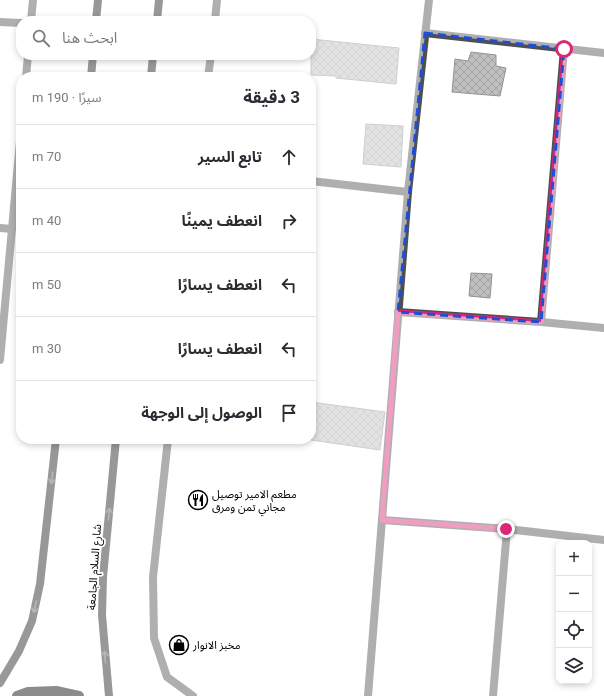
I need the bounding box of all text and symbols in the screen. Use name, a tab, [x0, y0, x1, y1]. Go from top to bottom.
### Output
search box	[16, 16, 316, 60]
icon: search	[30, 27, 52, 49]
text: ابحث هنا	[62, 29, 117, 47]
route start	[555, 40, 573, 58]
text: 3 دقيقة	[243, 87, 300, 107]
text: سيرًا · 190 m	[32, 90, 101, 105]
icon: ahead	[278, 146, 300, 168]
text: تابع السير	[198, 148, 262, 166]
text: 70 m	[32, 149, 61, 164]
icon: right	[278, 210, 300, 232]
text: انعطف يمينًا	[182, 212, 262, 230]
text: 40 m	[32, 213, 61, 228]
icon: left	[278, 274, 300, 296]
text: انعطف يسارًا	[178, 276, 262, 294]
text: 50 m	[32, 277, 61, 292]
icon: left	[278, 338, 300, 360]
text: انعطف يسارًا	[178, 340, 262, 358]
text: 30 m	[32, 341, 61, 356]
icon: arrive	[278, 402, 300, 424]
text: الوصول إلى الوجهة	[141, 404, 262, 422]
one-way arrow	[48, 471, 56, 484]
place label: مطعم الامير توصيل مجاني تمن ومرق	[212, 488, 297, 517]
restaurant icon: مطعم الامير توصيل مجاني تمن ومرق	[187, 489, 209, 511]
one-way arrow	[106, 508, 113, 521]
route end	[497, 520, 515, 538]
street label: شارع السلام الجامعة	[85, 523, 105, 611]
map controls	[556, 540, 592, 684]
button: +	[556, 540, 592, 576]
button: −	[556, 576, 592, 612]
one-way arrow	[31, 600, 39, 613]
button: locate	[556, 612, 592, 648]
shop icon: مخبز الانوار	[168, 634, 190, 656]
place label: مخبز الانوار	[192, 639, 241, 652]
button: layers	[556, 648, 592, 684]
one-way arrow	[102, 651, 109, 664]

